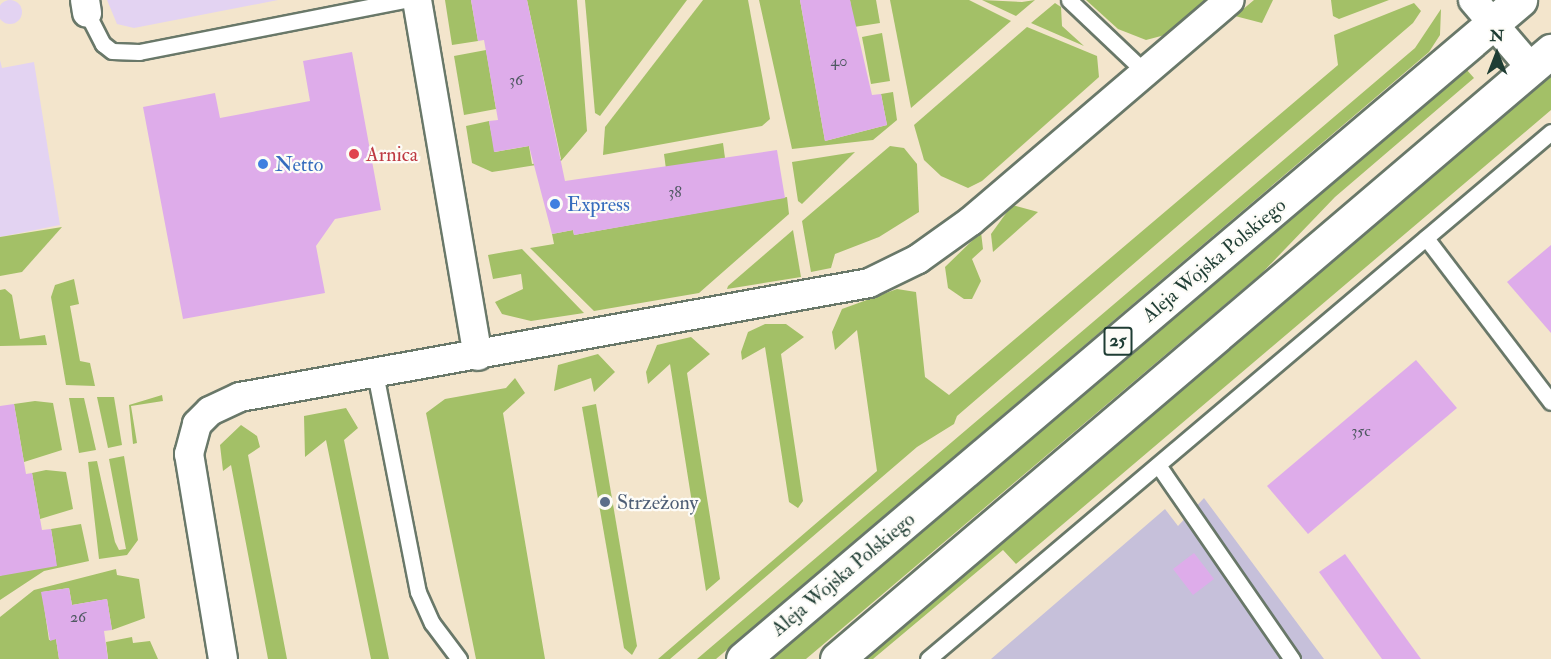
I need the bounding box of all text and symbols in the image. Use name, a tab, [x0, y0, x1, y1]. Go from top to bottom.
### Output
north arrow	[1467, 24, 1527, 84]
text: N	[1490, 26, 1504, 46]
house number: 40	[831, 51, 847, 71]
house number: 36	[509, 70, 523, 90]
place label: Arnica	[366, 142, 418, 166]
marker: Arnica	[347, 147, 361, 161]
place label: Netto	[275, 152, 323, 176]
marker: Netto	[256, 157, 270, 171]
house number: 38	[668, 182, 682, 202]
place label: Express	[567, 192, 630, 216]
street label: Aleja Wojska Polskiego	[1137, 193, 1291, 327]
marker: Express	[548, 197, 562, 211]
road number: 25	[1103, 326, 1133, 356]
house number: 35c	[1351, 421, 1371, 441]
place label: Strzeżony	[617, 490, 698, 514]
marker: Strzeżony	[598, 495, 612, 509]
street label: Aleja Wojska Polskiego	[766, 507, 920, 641]
house number: 26	[70, 607, 86, 627]

